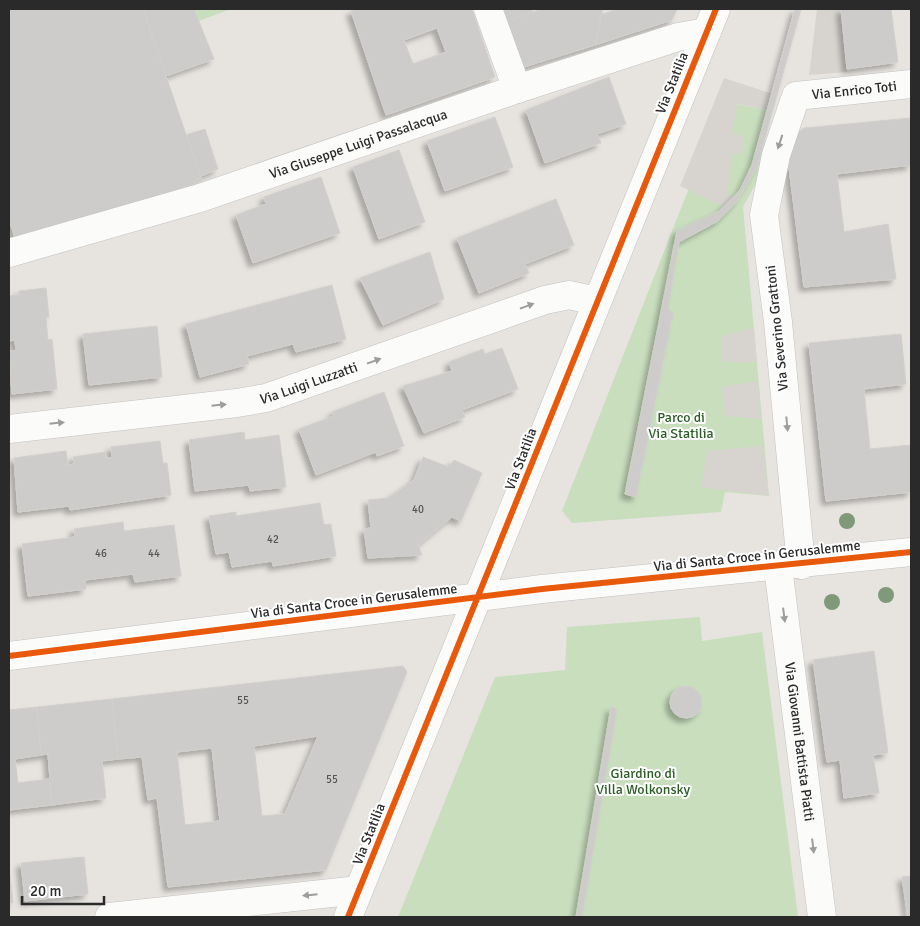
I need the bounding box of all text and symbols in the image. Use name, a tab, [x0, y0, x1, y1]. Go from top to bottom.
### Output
street label: Via Statilia	[652, 50, 692, 116]
street label: Via Enrico Toti	[811, 77, 898, 103]
street label: Via Giuseppe Luigi Passalacqua	[267, 105, 449, 182]
one-way arrow	[776, 135, 784, 150]
street label: Via Severino Grattoni	[762, 264, 792, 392]
one-way arrow	[520, 302, 535, 309]
one-way arrow	[367, 357, 382, 364]
street label: Via Luigi Luzzatti	[258, 358, 360, 407]
one-way arrow	[211, 401, 227, 409]
park label: Parco di Via Statilia	[648, 409, 714, 442]
one-way arrow	[784, 416, 792, 432]
one-way arrow	[49, 419, 65, 427]
street label: Via Statilia	[501, 425, 541, 493]
house number: 40	[412, 503, 424, 516]
house number: 42	[267, 533, 279, 546]
street label: Via di Santa Croce in Gerusalemme	[653, 537, 861, 575]
house number: 46	[95, 547, 107, 560]
house number: 44	[148, 547, 160, 560]
street label: Via di Santa Croce in Gerusalemme	[250, 580, 458, 622]
one-way arrow	[780, 608, 788, 624]
street label: Via Giovanni Battista Piatti	[782, 661, 818, 822]
house number: 55	[237, 694, 249, 707]
park label: Giardino di Villa Wolkonsky	[596, 765, 691, 798]
house number: 55	[326, 773, 338, 786]
street label: Via Statilia	[349, 801, 389, 867]
one-way arrow	[809, 838, 817, 854]
scale bar	[22, 874, 105, 906]
text: 20 m	[30, 882, 61, 900]
one-way arrow	[302, 891, 318, 899]

